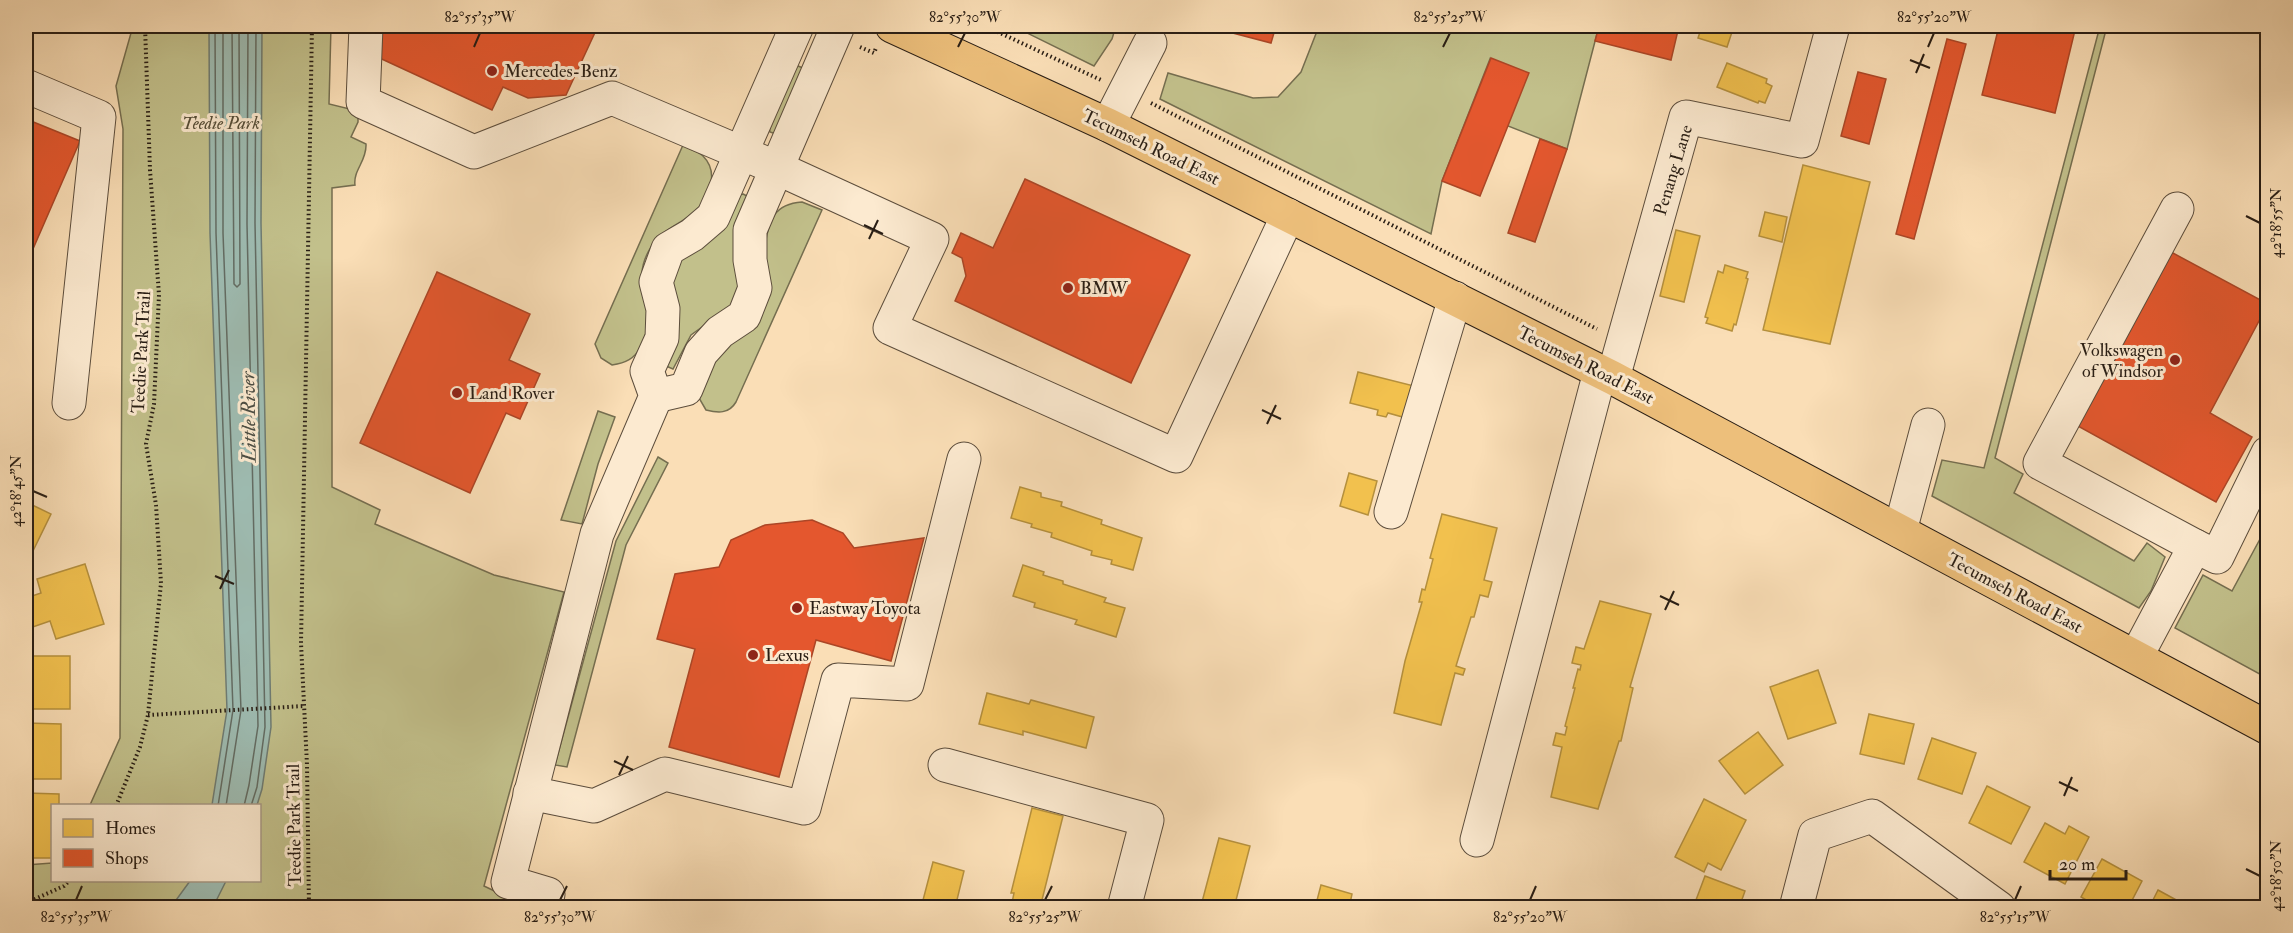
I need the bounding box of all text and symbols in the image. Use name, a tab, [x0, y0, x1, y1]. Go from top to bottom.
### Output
text: 82°55'35"W	[444, 8, 516, 27]
text: 82°55'30"W	[929, 8, 1002, 27]
text: 82°55'25"W	[1414, 8, 1487, 27]
text: 82°55'20"W	[1897, 8, 1972, 27]
place label: Mercedes-Benz	[504, 60, 618, 83]
marker: Mercedes-Benz	[485, 64, 499, 78]
street label: Tecumseh Road East	[1078, 104, 1223, 191]
park label: Teedie Park	[182, 112, 260, 135]
street label: Penang Lane	[1649, 122, 1698, 218]
text: 42°18'55"N	[2267, 187, 2286, 258]
place label: BMW	[1080, 277, 1128, 300]
marker: BMW	[1061, 281, 1075, 295]
street label: Teedie Park Trail	[127, 290, 156, 414]
street label: Tecumseh Road East	[1514, 321, 1658, 410]
place label: Volkswagen of Windsor	[2080, 339, 2163, 383]
marker: Volkswagen of Windsor	[2168, 353, 2182, 367]
water label: Little River	[235, 370, 262, 464]
place label: Land Rover	[469, 382, 555, 405]
marker: Land Rover	[450, 386, 464, 400]
text: 42°18'45"N	[7, 454, 26, 527]
street label: Tecumseh Road East	[1943, 548, 2086, 639]
place label: Eastway Toyota	[809, 597, 921, 620]
marker: Eastway Toyota	[790, 601, 804, 615]
place label: Lexus	[765, 644, 809, 667]
marker: Lexus	[746, 648, 760, 662]
street label: Teedie Park Trail	[282, 763, 307, 886]
legend	[51, 804, 261, 882]
text: Homes	[105, 817, 156, 840]
text: 42°18'50"N	[2267, 840, 2286, 912]
scale bar	[2050, 843, 2126, 881]
text: Shops	[105, 847, 148, 870]
text: 20 m	[2059, 853, 2095, 876]
text: 82°55'35"W	[40, 908, 112, 927]
text: 82°55'30"W	[524, 908, 597, 927]
text: 82°55'25"W	[1009, 908, 1082, 927]
text: 82°55'20"W	[1493, 908, 1568, 927]
text: 82°55'15"W	[1980, 908, 2051, 927]

